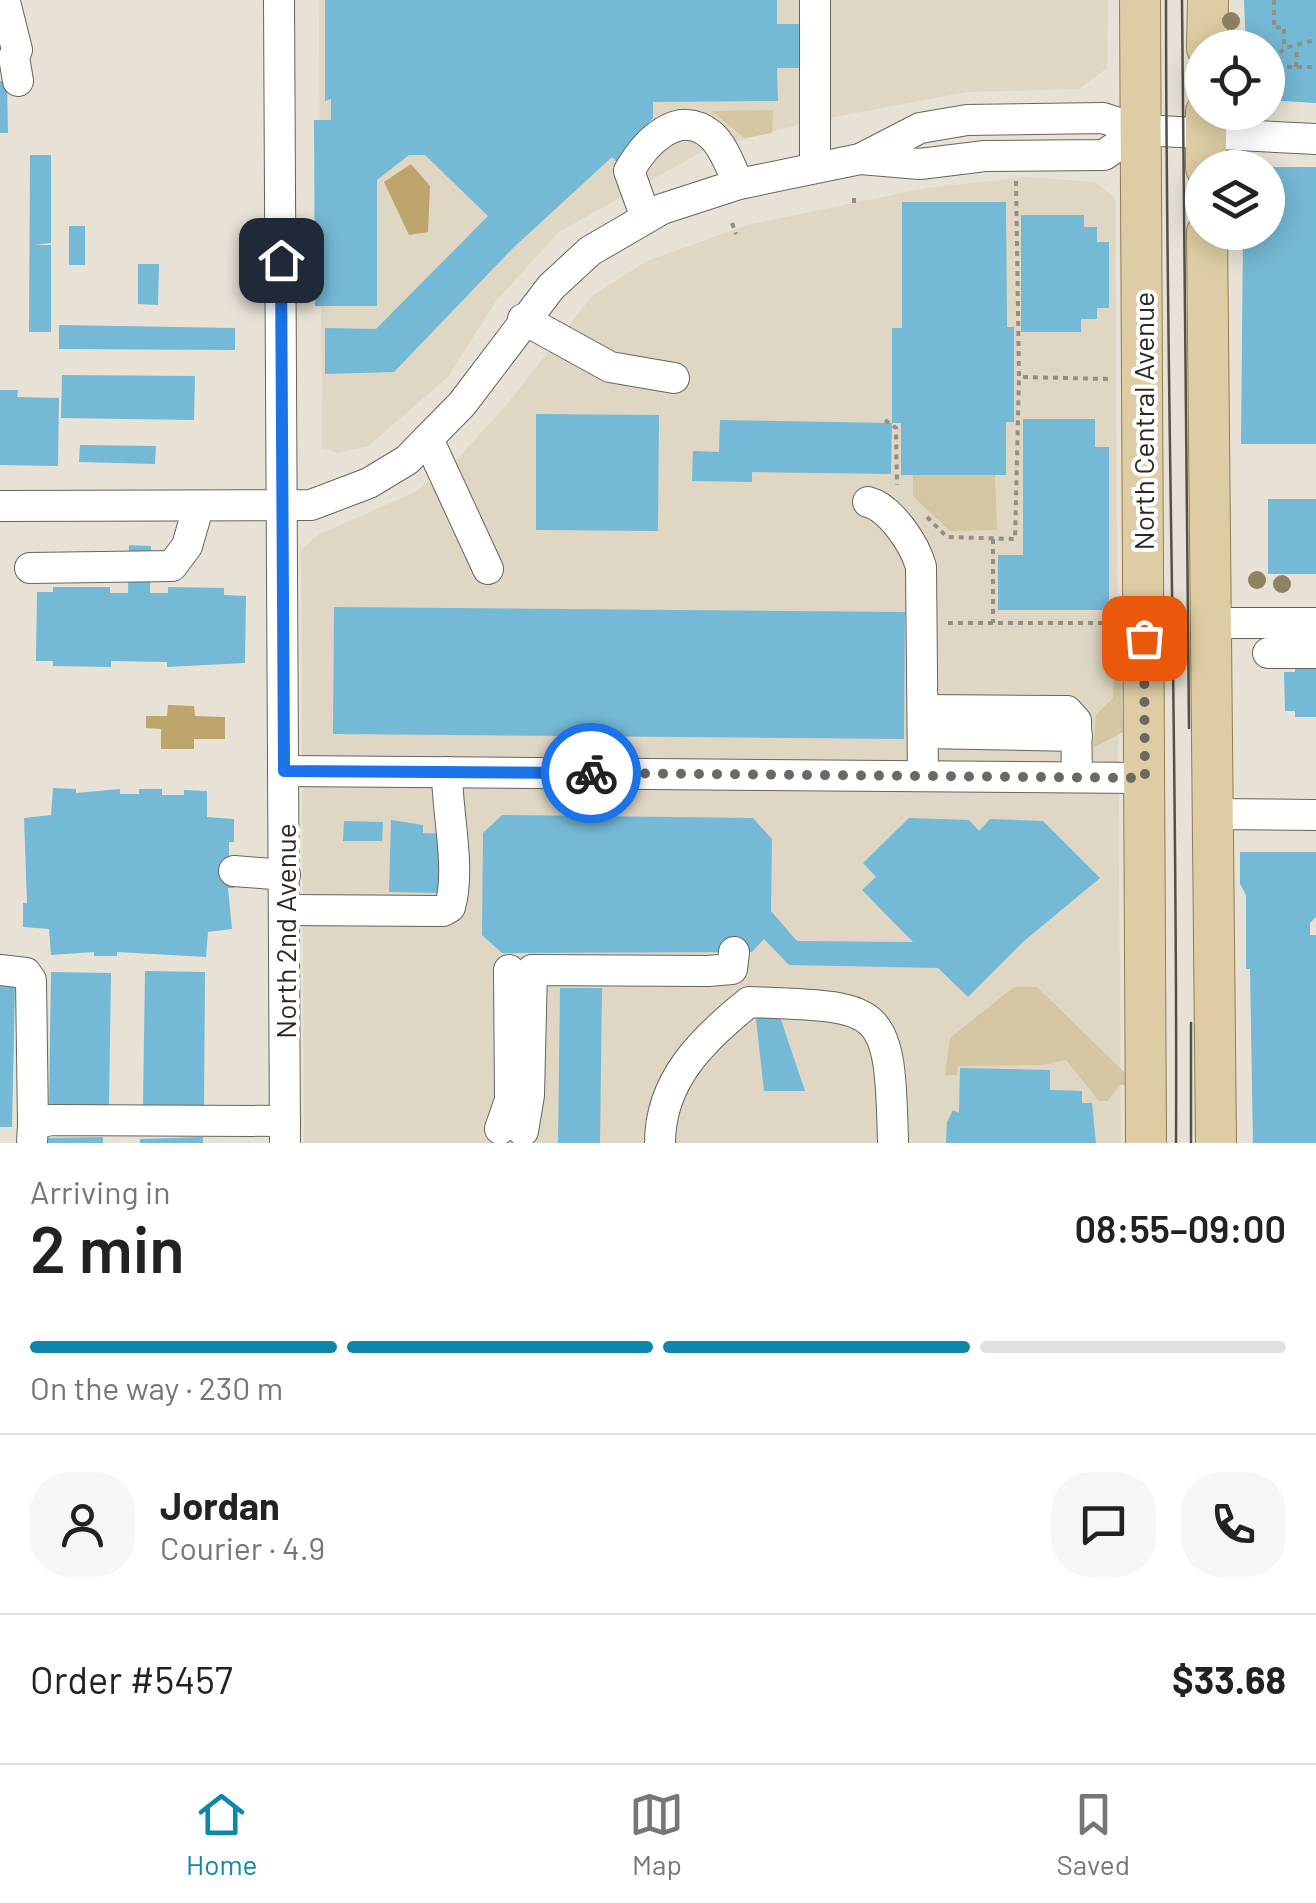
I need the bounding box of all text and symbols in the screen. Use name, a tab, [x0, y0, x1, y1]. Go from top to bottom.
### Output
map controls	[1185, 30, 1285, 250]
button: locate	[1185, 30, 1285, 130]
button: layers	[1185, 150, 1285, 250]
pin	[239, 218, 324, 303]
icon: home	[254, 233, 309, 288]
street label: North Central Avenue	[1126, 292, 1160, 550]
pin	[1102, 596, 1187, 681]
icon: bag	[1117, 611, 1172, 666]
courier	[541, 723, 641, 823]
icon: bike	[564, 746, 619, 801]
street label: North 2nd Avenue	[268, 823, 302, 1039]
text: Arriving in	[30, 1172, 170, 1210]
text: 08:55–09:00	[1074, 1205, 1286, 1251]
text: 2 min	[30, 1208, 185, 1286]
text: On the way · 230 m	[30, 1368, 283, 1406]
button: person	[30, 1472, 135, 1577]
button: chat	[1051, 1472, 1156, 1577]
button: phone	[1181, 1472, 1286, 1577]
text: Jordan	[160, 1482, 280, 1528]
text: Courier · 4.9	[160, 1528, 325, 1566]
text: Order #5457	[30, 1656, 233, 1702]
text: $33.68	[1172, 1656, 1286, 1702]
tab: Home	[186, 1787, 257, 1881]
tab: Map	[629, 1787, 684, 1881]
tab: Saved	[1057, 1787, 1130, 1881]

